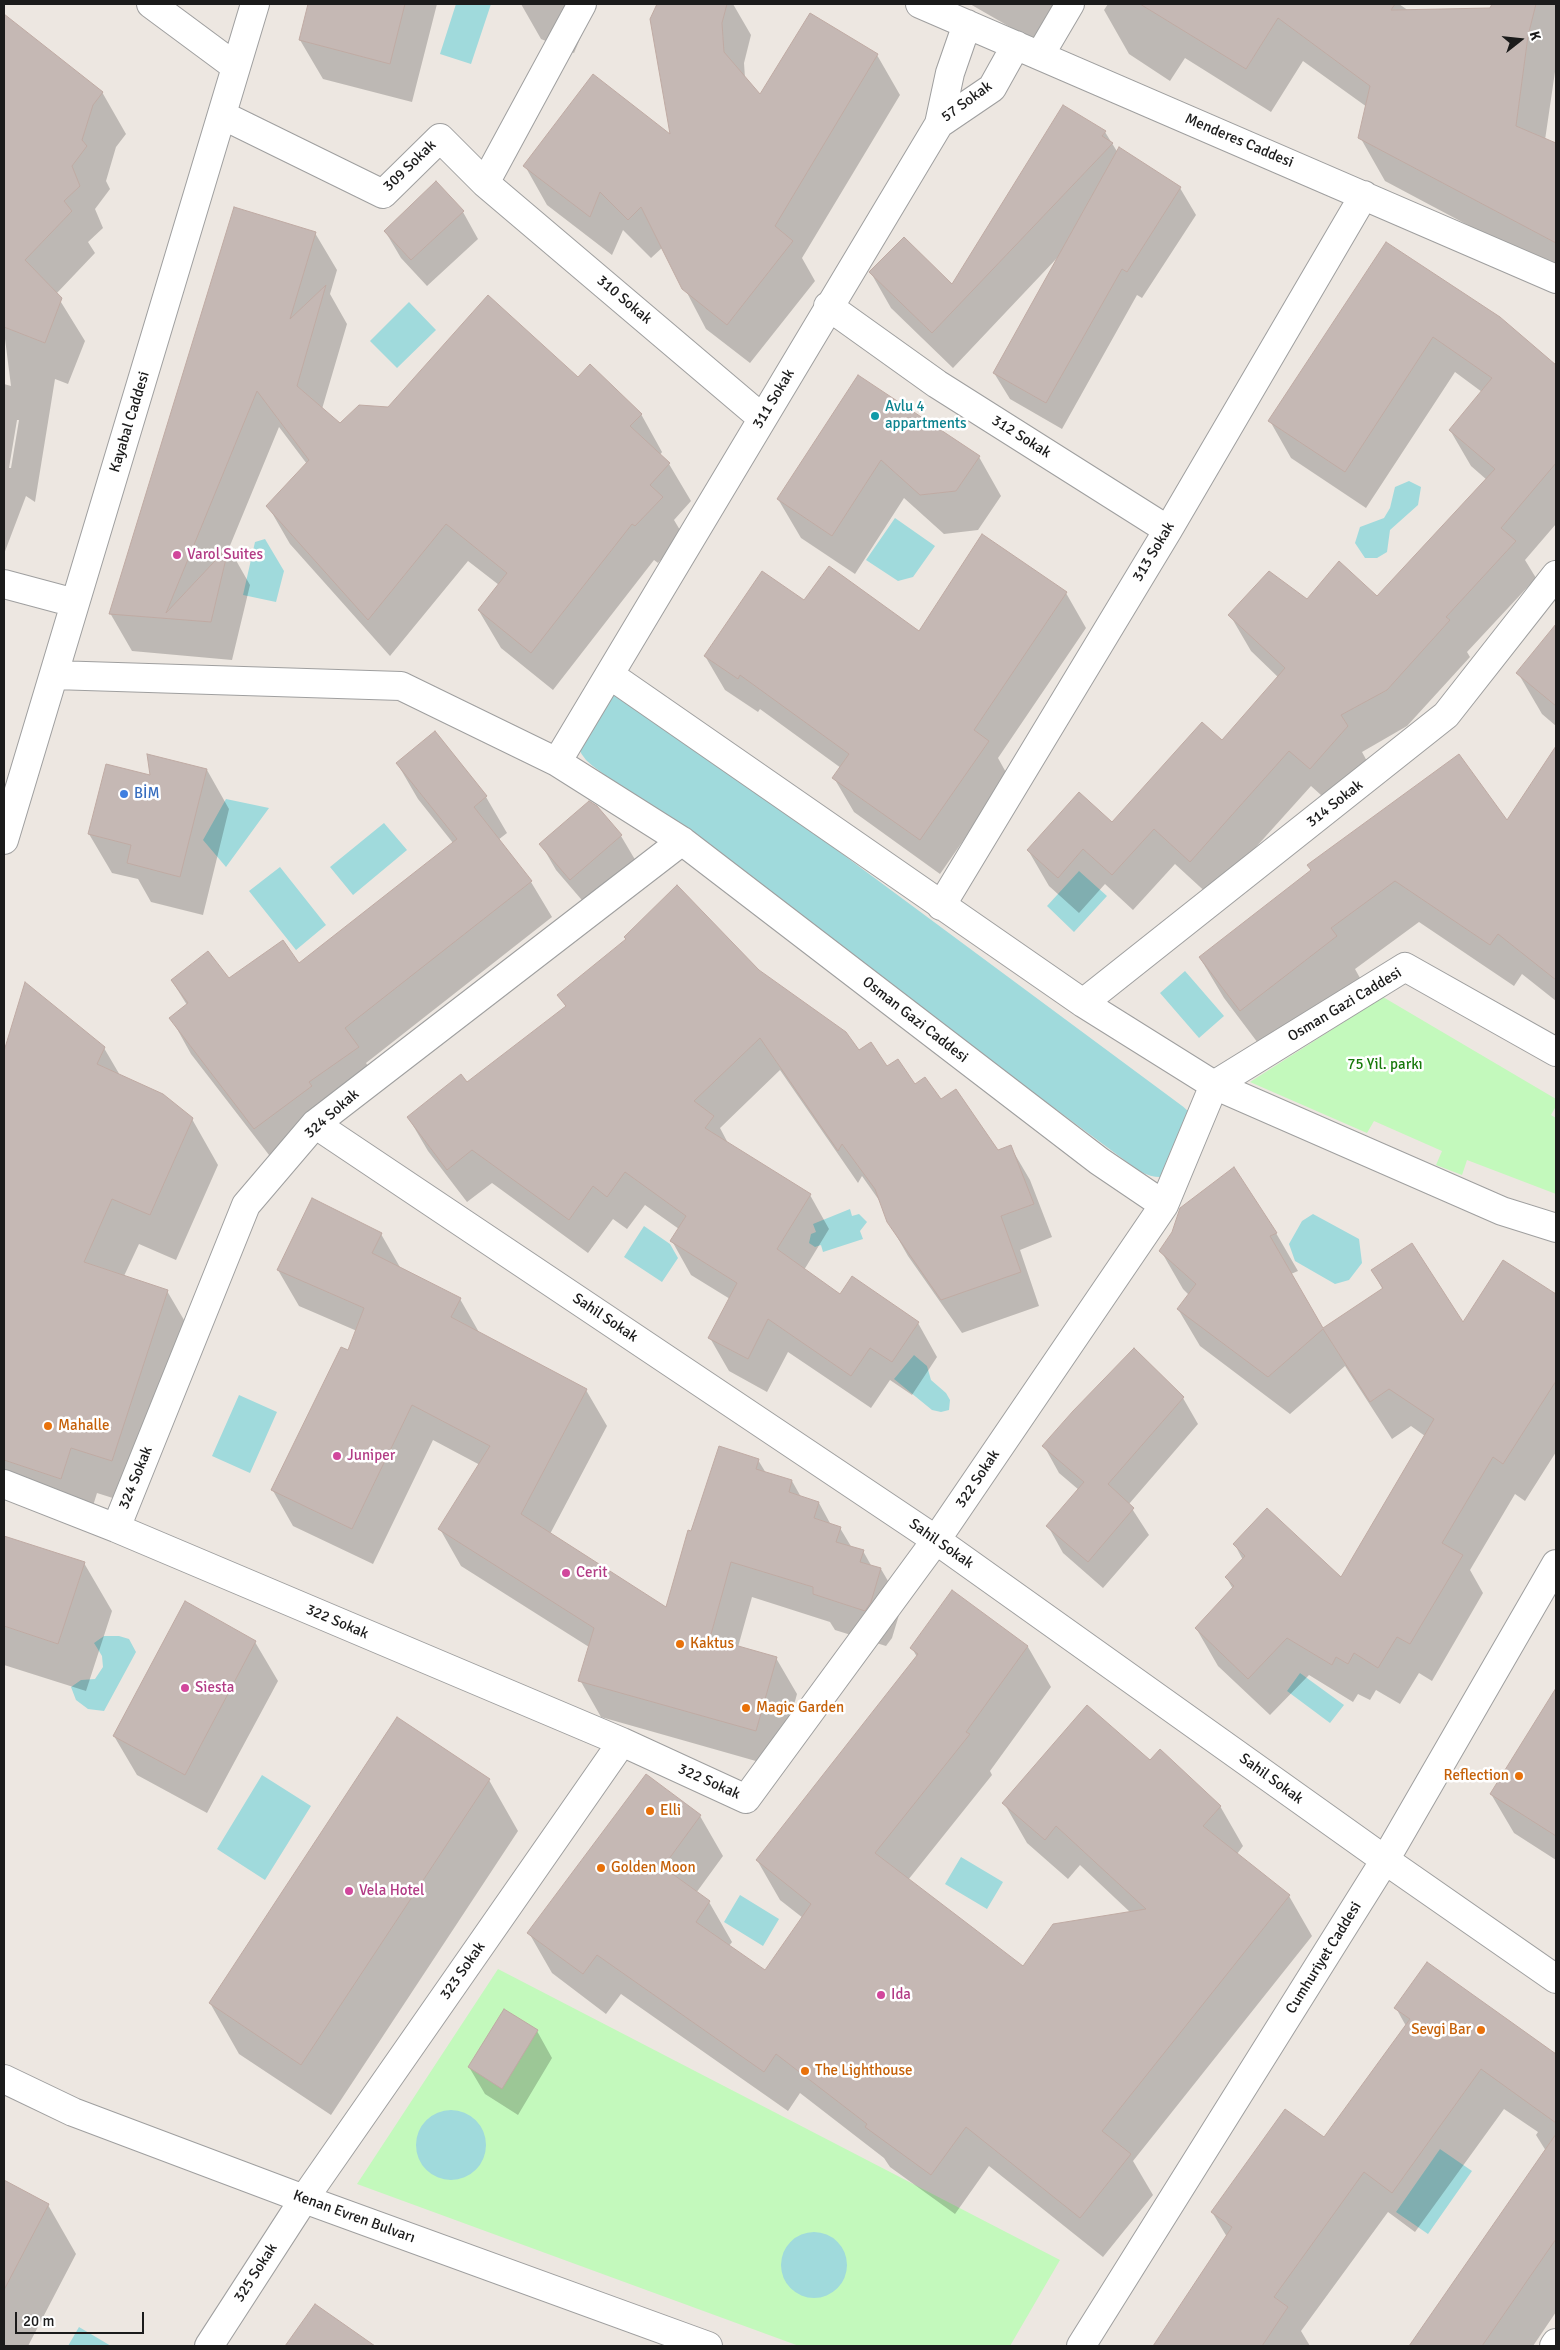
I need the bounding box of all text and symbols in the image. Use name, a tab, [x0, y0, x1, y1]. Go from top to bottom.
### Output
north arrow	[1495, 15, 1545, 65]
text: K	[1526, 29, 1544, 42]
street label: 57 Sokak	[938, 78, 996, 126]
street label: Menderes Caddesi	[1182, 110, 1296, 172]
street label: 309 Sokak	[380, 136, 440, 196]
street label: 310 Sokak	[593, 272, 655, 328]
street label: 311 Sokak	[749, 366, 799, 432]
street label: Kayabal Caddesi	[106, 369, 154, 475]
place label: Avlu 4 appartments	[885, 398, 967, 433]
marker: Avlu 4 appartments	[869, 410, 881, 422]
street label: 312 Sokak	[988, 412, 1054, 462]
street label: 313 Sokak	[1129, 519, 1179, 585]
place label: Varol Suites	[187, 546, 263, 564]
marker: Varol Suites	[171, 549, 183, 561]
street label: 314 Sokak	[1303, 776, 1367, 832]
place label: BİM	[134, 785, 160, 803]
marker: BİM	[118, 788, 130, 800]
street label: Osman Gazi Caddesi	[1285, 964, 1405, 1046]
street label: Osman Gazi Caddesi	[858, 973, 972, 1067]
park label: 75 Yil. parkı	[1347, 1056, 1423, 1074]
street label: 324 Sokak	[301, 1085, 363, 1143]
street label: Sahil Sokak	[569, 1290, 641, 1346]
place label: Mahalle	[58, 1417, 109, 1435]
marker: Mahalle	[42, 1420, 54, 1432]
street label: 324 Sokak	[115, 1444, 157, 1512]
street label: 322 Sokak	[952, 1446, 1004, 1512]
place label: Juniper	[347, 1447, 395, 1465]
marker: Juniper	[331, 1450, 343, 1462]
street label: Sahil Sokak	[905, 1515, 977, 1573]
place label: Cerit	[576, 1564, 607, 1582]
marker: Cerit	[560, 1567, 572, 1579]
street label: 322 Sokak	[303, 1601, 371, 1643]
place label: Kaktus	[690, 1635, 734, 1653]
marker: Kaktus	[674, 1638, 686, 1650]
place label: Siesta	[195, 1679, 234, 1697]
marker: Siesta	[179, 1682, 191, 1694]
place label: Magic Garden	[756, 1699, 844, 1717]
marker: Magic Garden	[740, 1702, 752, 1714]
street label: Sahil Sokak	[1236, 1750, 1306, 1808]
street label: 322 Sokak	[675, 1760, 743, 1804]
place label: Reflection	[1444, 1767, 1509, 1785]
marker: Reflection	[1513, 1770, 1525, 1782]
place label: Elli	[660, 1802, 681, 1820]
marker: Elli	[644, 1805, 656, 1817]
place label: Golden Moon	[611, 1859, 696, 1877]
marker: Golden Moon	[595, 1862, 607, 1874]
place label: Vela Hotel	[359, 1882, 425, 1900]
marker: Vela Hotel	[343, 1885, 355, 1897]
street label: Cumhuriyet Caddesi	[1282, 1899, 1366, 2017]
street label: 323 Sokak	[437, 1939, 489, 2003]
place label: Ida	[891, 1986, 911, 2004]
marker: Ida	[875, 1989, 887, 2001]
place label: Sevgi Bar	[1411, 2021, 1471, 2039]
marker: Sevgi Bar	[1475, 2024, 1487, 2036]
place label: The Lighthouse	[815, 2062, 913, 2080]
marker: The Lighthouse	[799, 2065, 811, 2077]
street label: Kenan Evren Bulvarı	[291, 2187, 417, 2247]
street label: 325 Sokak	[230, 2240, 282, 2306]
scale bar	[18, 2302, 146, 2334]
text: 20 m	[23, 2312, 54, 2330]

